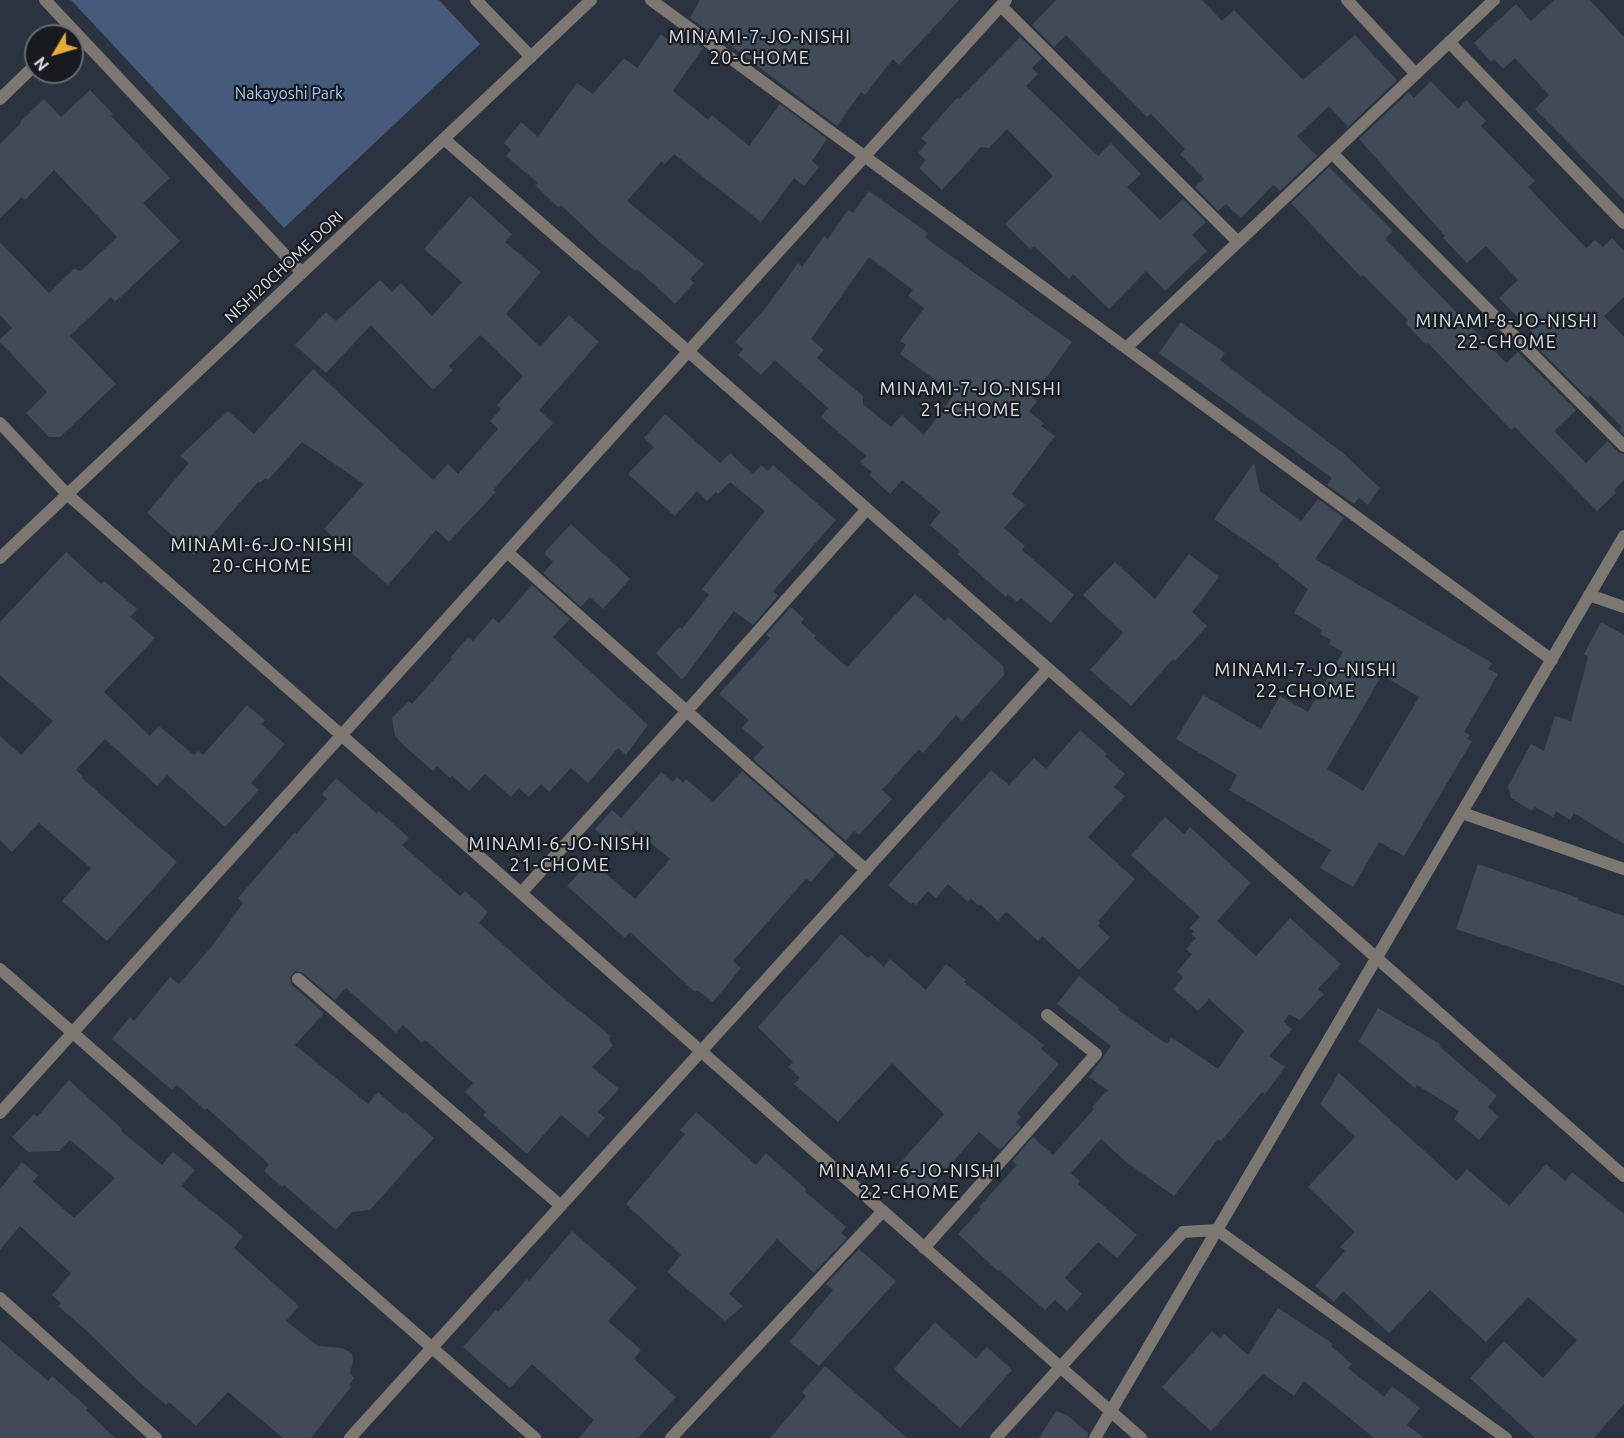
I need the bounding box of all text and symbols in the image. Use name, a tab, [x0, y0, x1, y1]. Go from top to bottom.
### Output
north arrow	[24, 24, 84, 84]
district label: MINAMI-7-JO-NISHI 20-CHOME	[669, 26, 851, 68]
text: N	[31, 54, 52, 74]
park label: Nakayoshi Park	[235, 84, 343, 104]
street label: NISHI20CHOME DORI	[221, 207, 347, 327]
district label: MINAMI-8-JO-NISHI 22-CHOME	[1416, 310, 1598, 352]
district label: MINAMI-7-JO-NISHI 21-CHOME	[880, 378, 1062, 420]
district label: MINAMI-6-JO-NISHI 20-CHOME	[171, 534, 353, 576]
district label: MINAMI-7-JO-NISHI 22-CHOME	[1215, 659, 1397, 702]
district label: MINAMI-6-JO-NISHI 21-CHOME	[469, 833, 651, 876]
district label: MINAMI-6-JO-NISHI 22-CHOME	[819, 1160, 1001, 1202]

